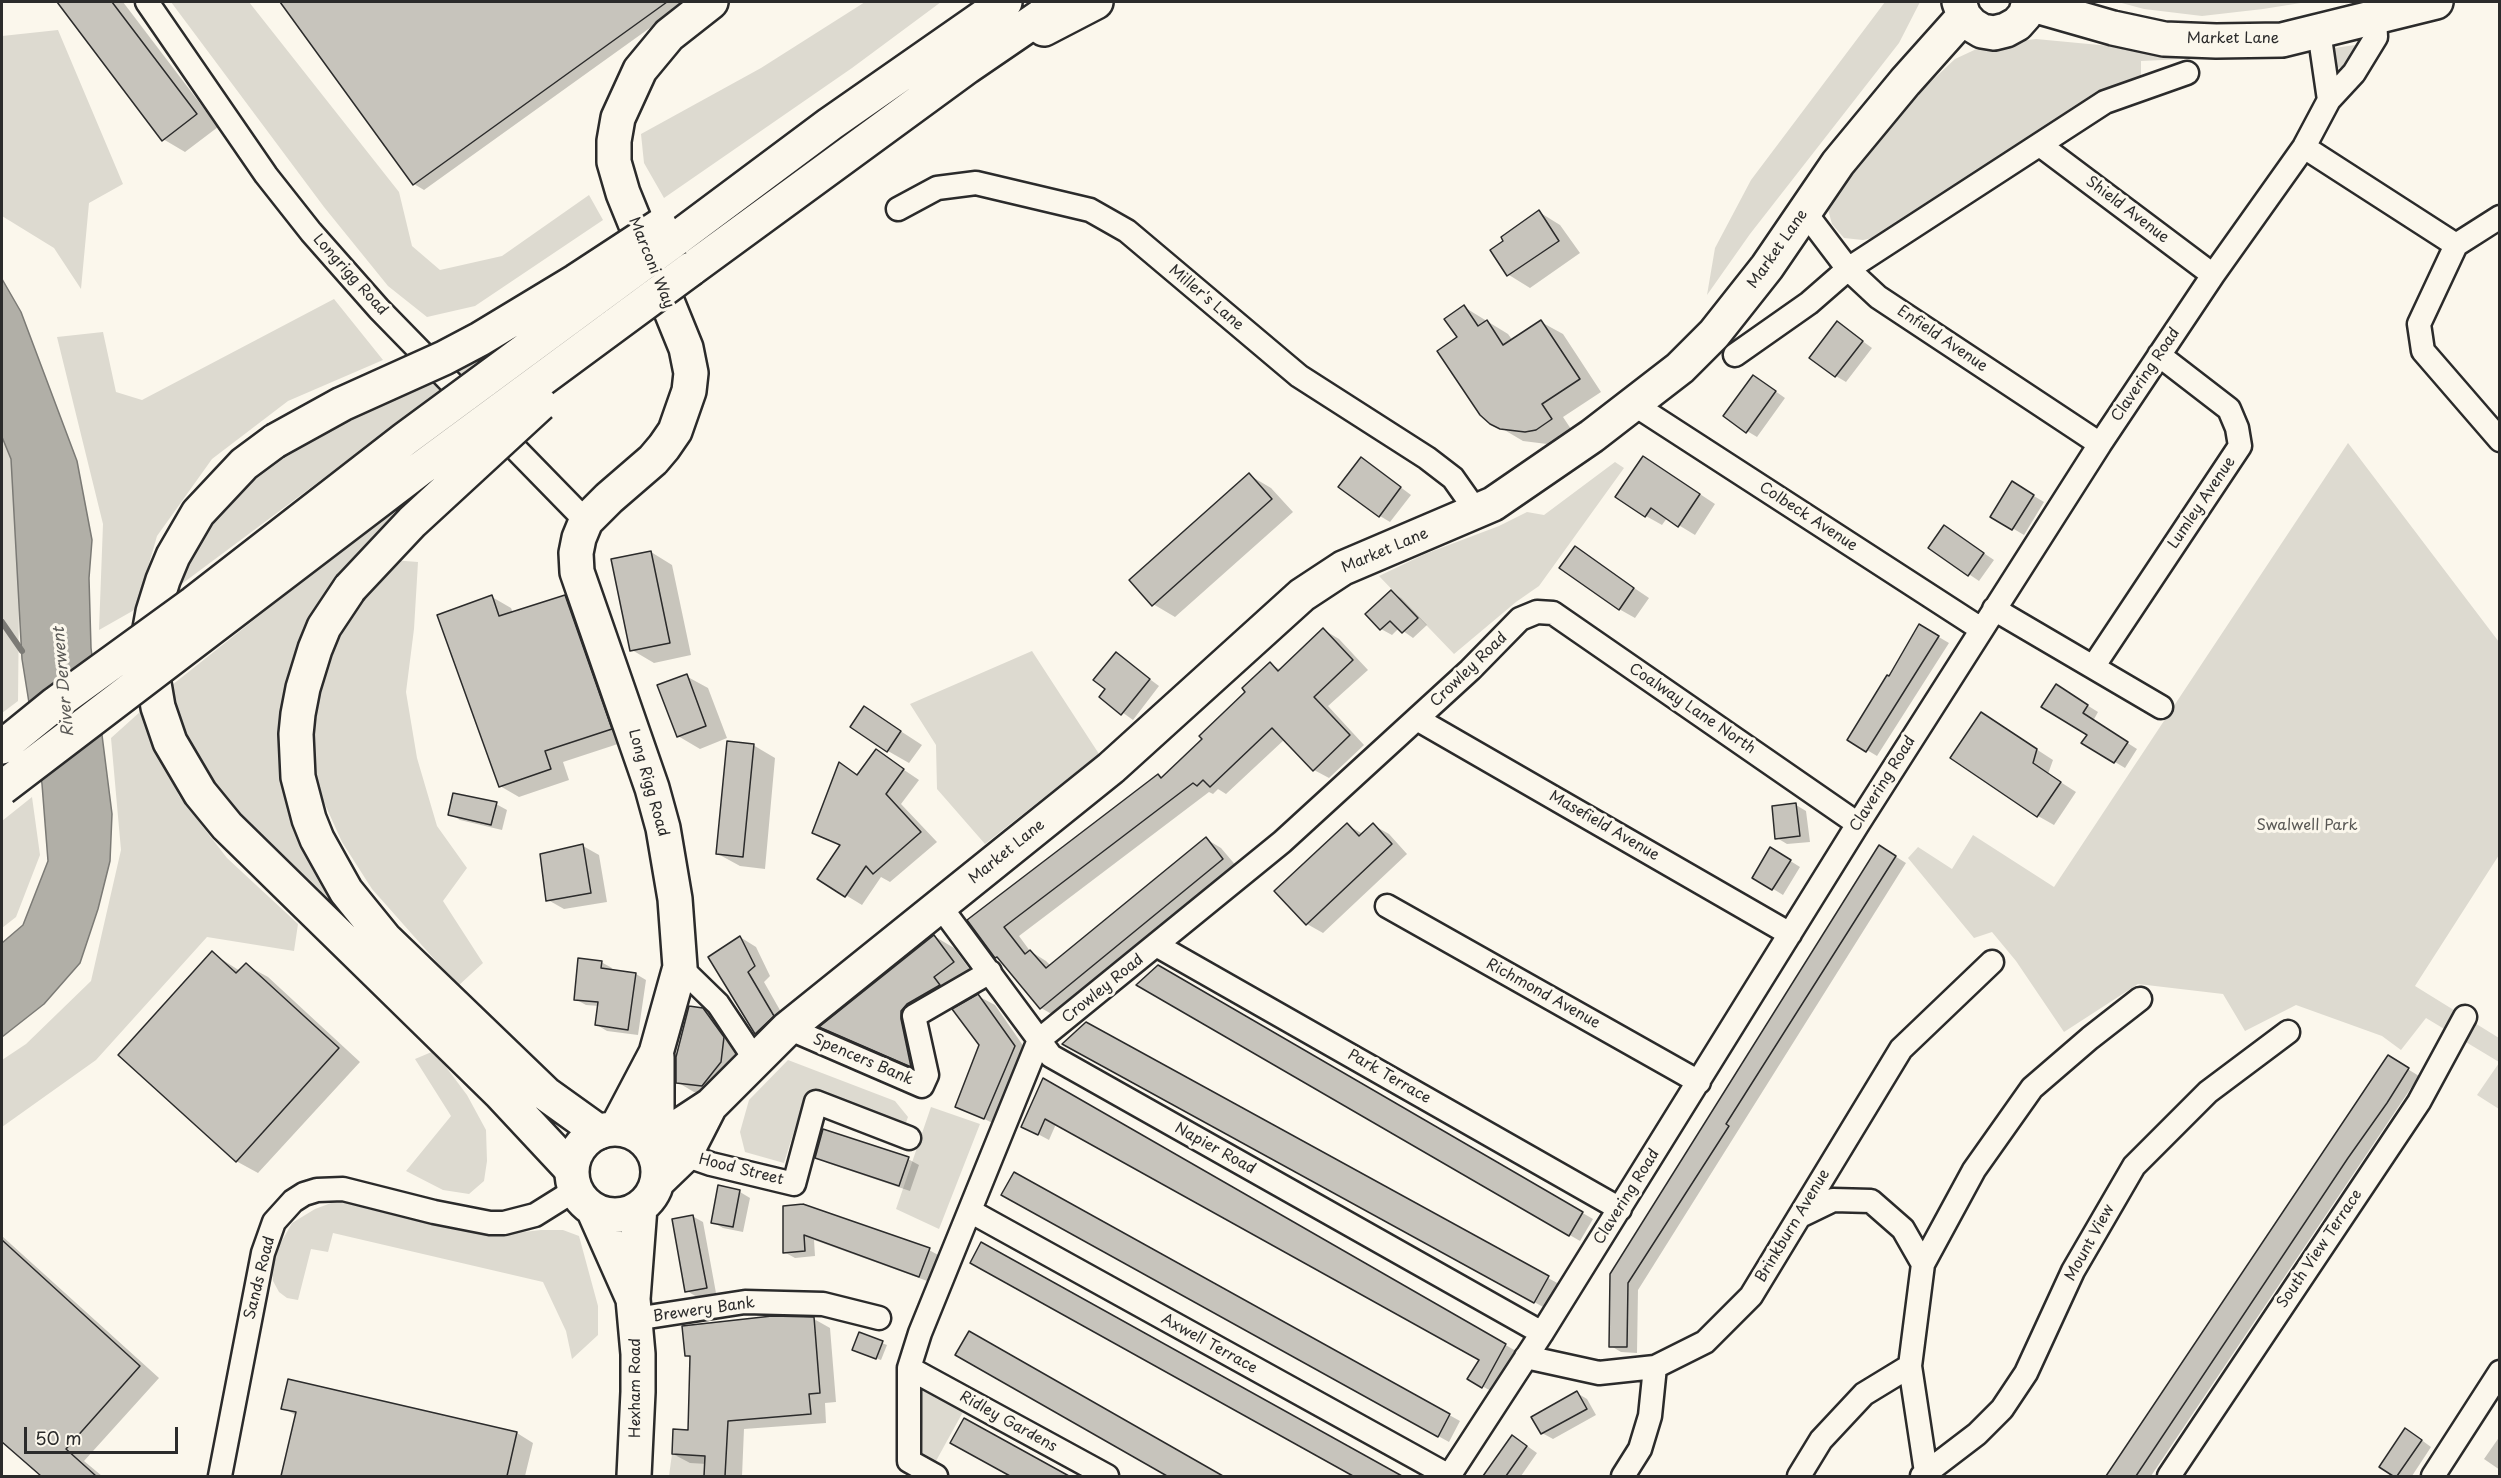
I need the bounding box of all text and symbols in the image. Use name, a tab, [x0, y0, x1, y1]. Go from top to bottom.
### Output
street label: Market Lane	[2187, 30, 2279, 48]
street label: Shield Avenue	[2082, 173, 2172, 247]
street label: Market Lane	[1744, 206, 1812, 292]
street label: Marconi Way	[624, 215, 678, 311]
street label: Longrigg Road	[309, 231, 391, 319]
street label: Miller's Lane	[1165, 261, 1247, 335]
street label: Enfield Avenue	[1893, 302, 1991, 376]
street label: Clavering Road	[2108, 325, 2184, 425]
street label: Lumley Avenue	[2165, 454, 2239, 552]
street label: Colbeck Avenue	[1756, 479, 1860, 555]
street label: Market Lane	[1339, 525, 1431, 577]
water label: River Derwent	[50, 626, 78, 738]
street label: Crowley Road	[1427, 629, 1511, 711]
street label: Coalway Lane North	[1625, 660, 1759, 758]
street label: Long Rigg Road	[624, 727, 672, 839]
street label: Clavering Road	[1846, 733, 1920, 835]
street label: Masefield Avenue	[1546, 787, 1662, 865]
street label: Market Lane	[965, 816, 1049, 888]
park label: Swalwell Park	[2256, 817, 2358, 835]
street label: Crowley Road	[1059, 951, 1147, 1027]
street label: Richmond Avenue	[1483, 955, 1603, 1033]
street label: Spencers Bank	[810, 1031, 916, 1089]
street label: Park Terrace	[1344, 1046, 1434, 1108]
street label: Napier Road	[1171, 1119, 1259, 1179]
street label: Clavering Road	[1590, 1146, 1664, 1248]
street label: Hood Street	[697, 1151, 785, 1189]
street label: Brinkburn Avenue	[1752, 1166, 1834, 1286]
street label: South View Terrace	[2274, 1186, 2366, 1312]
street label: Mount View	[2062, 1202, 2118, 1284]
street label: Sands Road	[241, 1234, 279, 1322]
street label: Brewery Bank	[652, 1294, 756, 1326]
street label: Axwell Terrace	[1158, 1310, 1260, 1378]
street label: Hexham Road	[627, 1338, 645, 1438]
street label: Ridley Gardens	[956, 1388, 1060, 1456]
scale bar	[27, 1415, 182, 1453]
text: 50 m	[35, 1424, 82, 1451]

